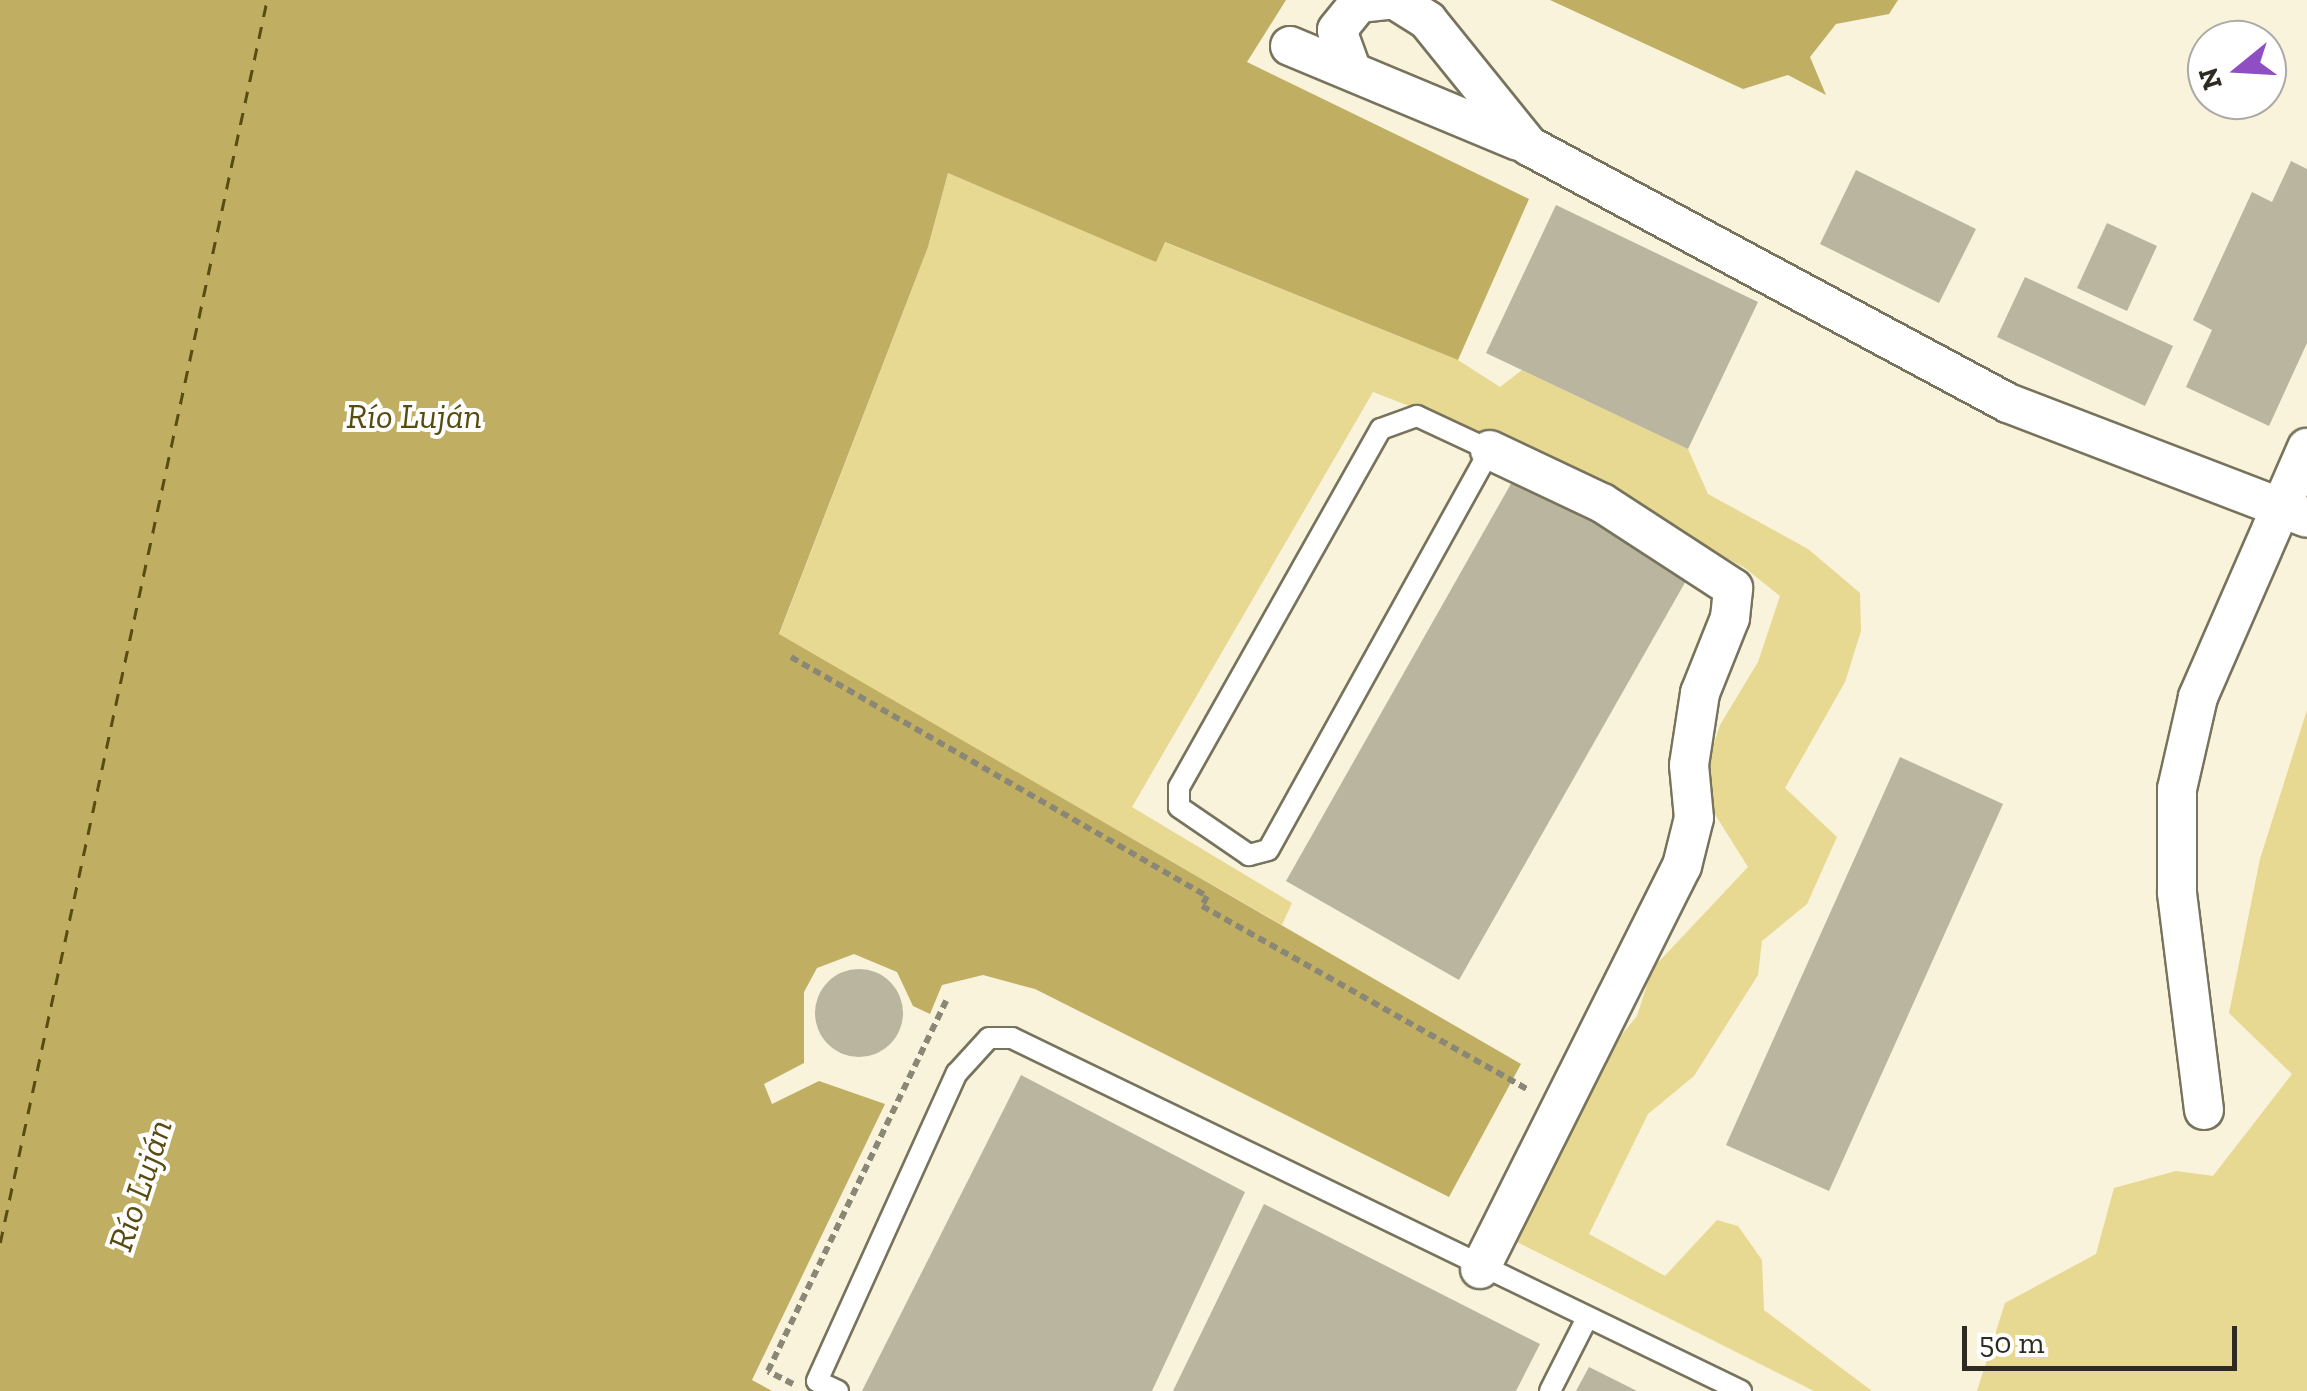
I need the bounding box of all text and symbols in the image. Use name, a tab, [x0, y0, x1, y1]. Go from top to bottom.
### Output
north arrow	[2187, 20, 2287, 120]
text: N	[2191, 64, 2229, 94]
water label: Río Luján	[346, 395, 482, 437]
water label: Río Luján	[99, 1114, 181, 1256]
scale bar	[1967, 1306, 2242, 1368]
text: 50 m	[1979, 1325, 2044, 1361]

